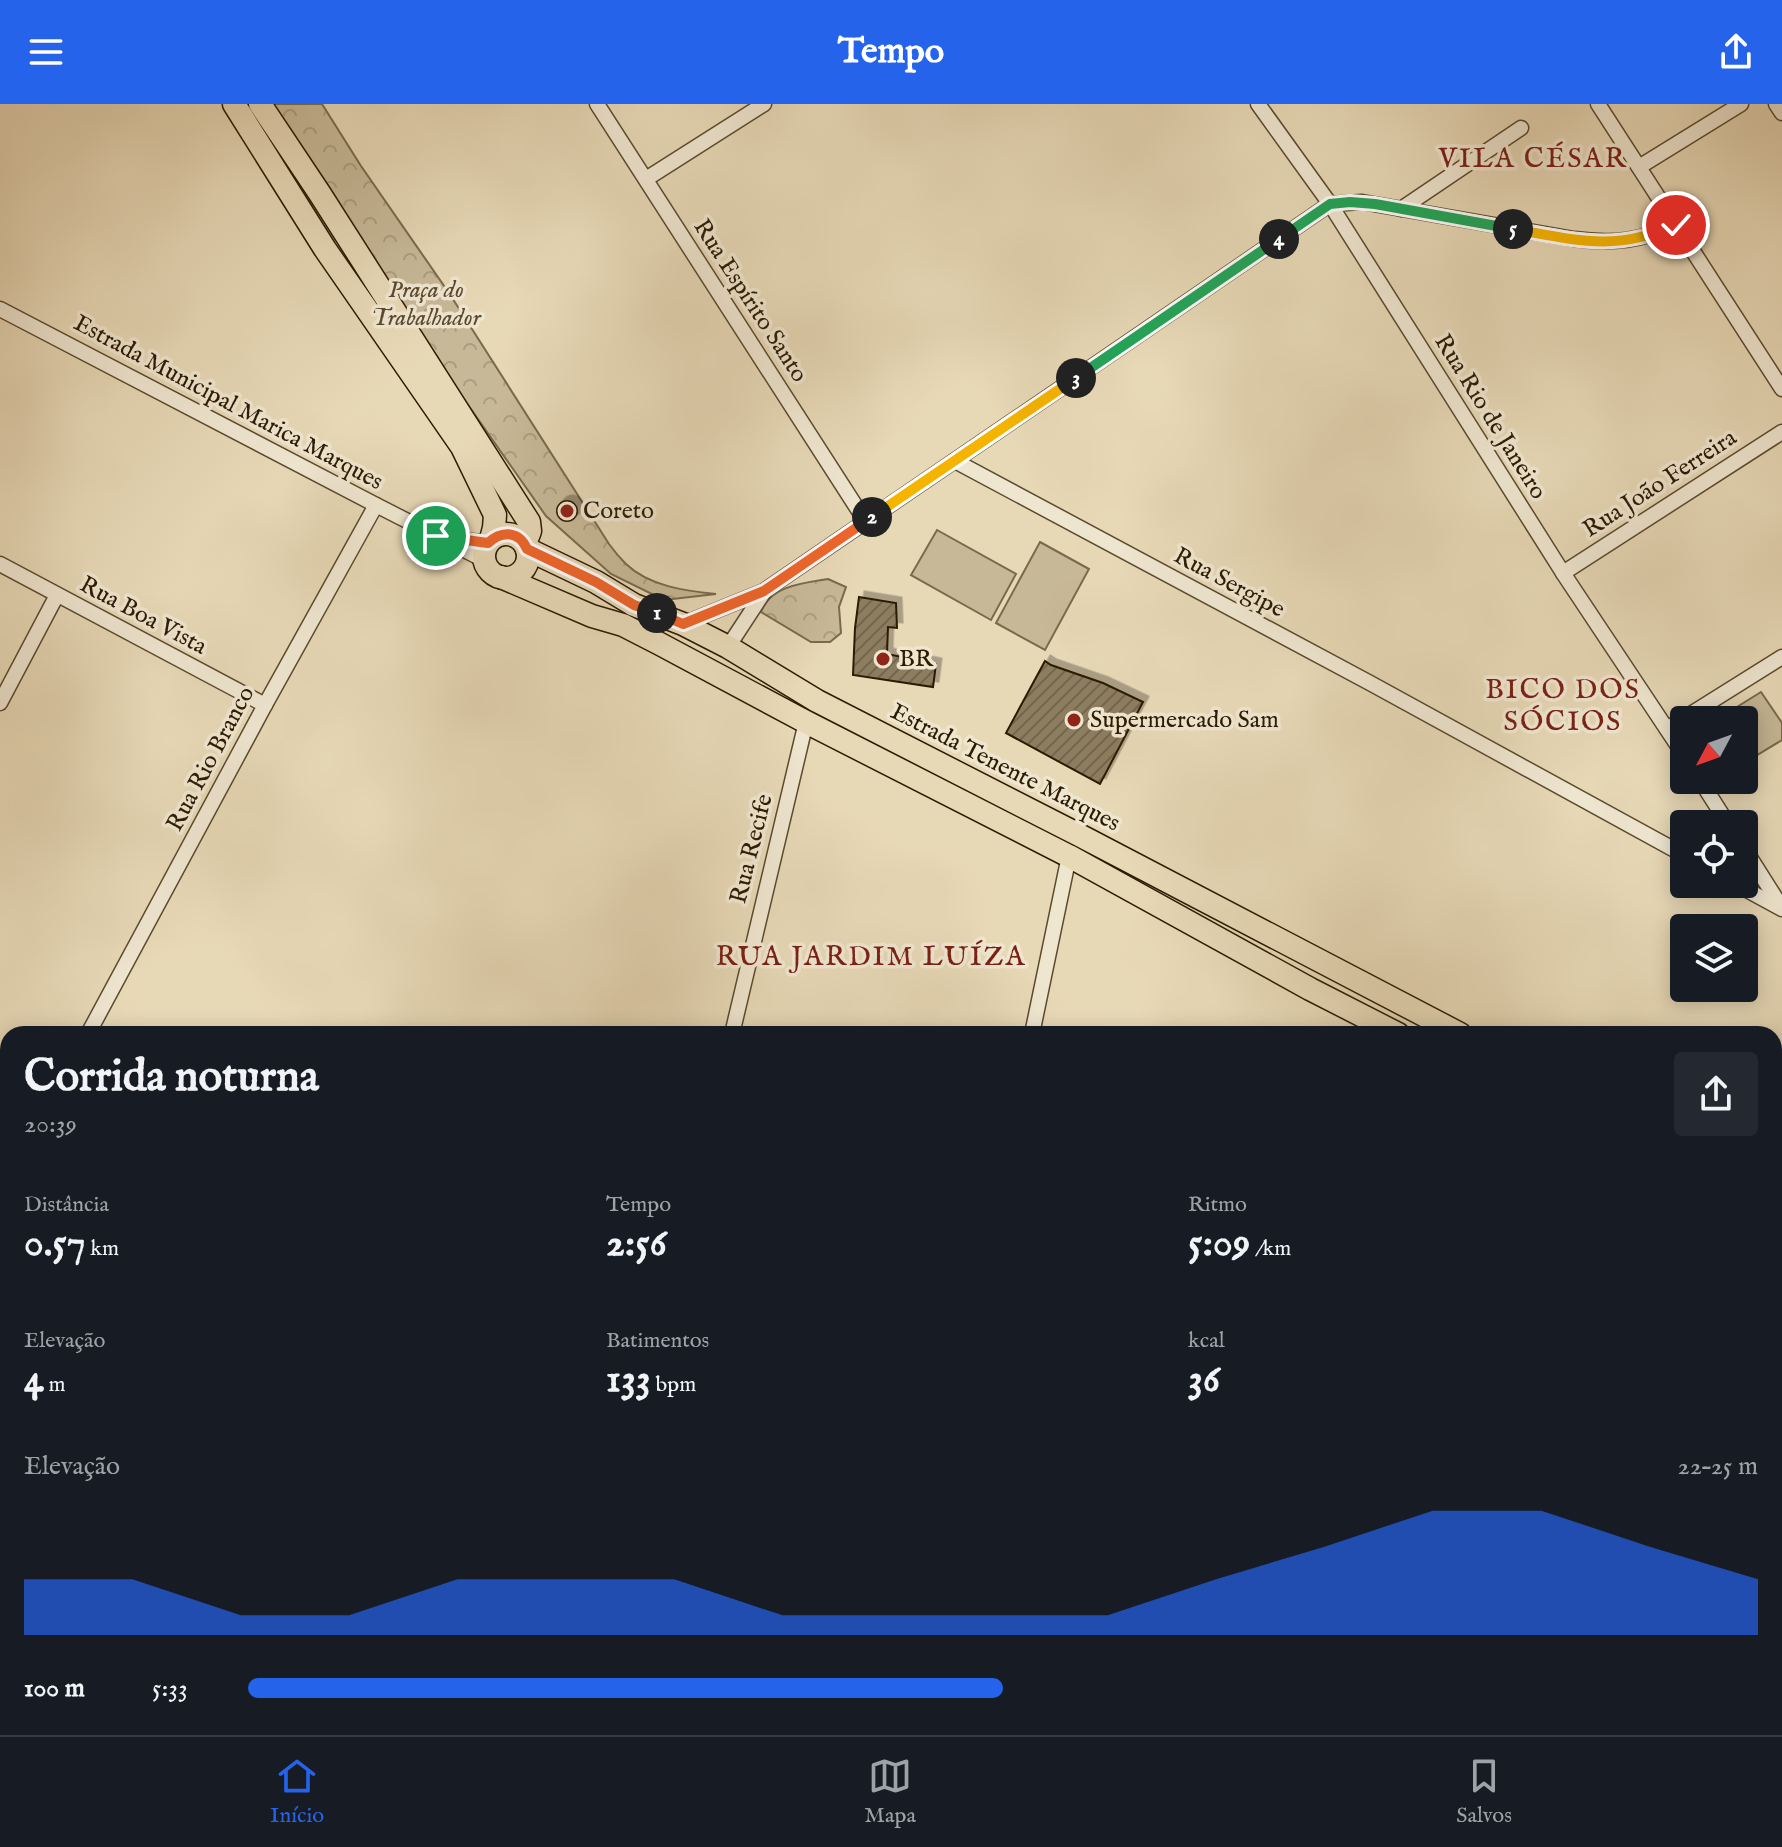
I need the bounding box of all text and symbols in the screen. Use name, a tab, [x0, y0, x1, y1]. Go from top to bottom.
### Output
text: Tempo	[838, 29, 944, 75]
icon: menu	[24, 30, 68, 74]
icon: share	[1714, 30, 1758, 74]
district label: VILA CÉSAR	[1437, 141, 1628, 177]
pin	[1642, 191, 1710, 259]
icon: check	[1654, 203, 1698, 247]
pin: 5	[1493, 209, 1533, 249]
street label: Rua Espírito Santo	[686, 213, 814, 389]
text: 5	[1509, 215, 1517, 243]
pin: 4	[1259, 219, 1299, 259]
text: 4	[1274, 225, 1284, 253]
park label: Praça do Trabalhador	[371, 275, 483, 334]
street label: Estrada Municipal Marica Marques	[68, 308, 388, 498]
street label: Rua Rio de Janeiro	[1427, 328, 1553, 506]
pin: 3	[1056, 358, 1096, 398]
text: 3	[1072, 364, 1080, 392]
street label: Rua João Ferreira	[1577, 422, 1743, 545]
place label: Coreto	[583, 496, 654, 527]
pin: 2	[852, 497, 892, 537]
pin	[402, 502, 470, 570]
marker: Coreto	[558, 502, 576, 520]
text: 2	[867, 503, 877, 531]
icon: arrive	[414, 514, 458, 558]
street label: Rua Sergipe	[1168, 541, 1290, 625]
street label: Rua Boa Vista	[74, 570, 213, 663]
pin: 1	[637, 593, 677, 633]
text: 1	[653, 599, 661, 627]
place label: BR	[899, 644, 934, 675]
marker: BR	[874, 650, 892, 668]
district label: BICO DOS SÓCIOS	[1485, 673, 1641, 740]
street label: Rua Rio Branco	[160, 681, 262, 837]
street label: Estrada Tenente Marques	[885, 697, 1125, 839]
place label: Supermercado Sam	[1090, 705, 1279, 736]
north arrow	[1670, 706, 1758, 794]
map controls	[1670, 706, 1758, 1002]
marker: Supermercado Sam	[1065, 711, 1083, 729]
street label: Rua Recife	[723, 791, 781, 907]
button: locate	[1670, 810, 1758, 898]
button: layers	[1670, 914, 1758, 1002]
district label: RUA JARDIM LUÍZA	[716, 940, 1026, 975]
text: Corrida noturna	[24, 1050, 319, 1106]
button: share	[1674, 1052, 1758, 1136]
text: 20:39	[24, 1108, 77, 1141]
text: Distância	[24, 1191, 109, 1219]
text: Tempo	[606, 1191, 671, 1219]
text: Ritmo	[1188, 1191, 1247, 1219]
text: 0.57	[24, 1219, 85, 1270]
text: 2:56	[606, 1219, 667, 1270]
text: 5:09	[1188, 1219, 1250, 1270]
text: km	[85, 1235, 119, 1263]
text: /km	[1250, 1235, 1291, 1263]
text: Elevação	[24, 1327, 105, 1355]
text: Batimentos	[606, 1327, 709, 1355]
text: kcal	[1188, 1327, 1225, 1355]
text: 4	[24, 1355, 44, 1406]
text: 133	[606, 1355, 651, 1406]
text: 36	[1188, 1355, 1220, 1406]
text: m	[44, 1371, 65, 1399]
text: bpm	[651, 1371, 696, 1399]
text: Elevação	[24, 1450, 120, 1483]
text: 22–25 m	[1678, 1450, 1758, 1483]
text: 100 m	[24, 1672, 85, 1705]
text: 5:33	[152, 1672, 188, 1705]
tab: Início	[270, 1754, 324, 1830]
tab: Mapa	[864, 1754, 916, 1830]
tab: Salvos	[1456, 1754, 1512, 1830]

